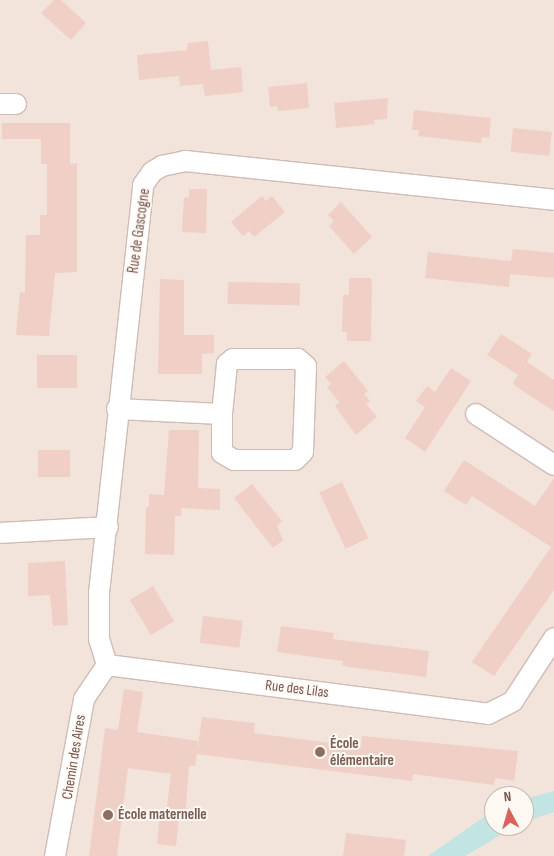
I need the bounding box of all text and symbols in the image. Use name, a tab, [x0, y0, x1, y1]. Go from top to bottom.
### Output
street label: Rue de Gascogne	[124, 187, 154, 275]
street label: Rue des Lilas	[264, 676, 330, 702]
street label: Chemin des Aires	[58, 713, 90, 801]
place label: École élémentaire	[330, 734, 394, 769]
marker: École élémentaire	[314, 746, 326, 758]
north arrow	[484, 786, 534, 836]
text: N	[503, 788, 512, 805]
place label: École maternelle	[118, 806, 207, 824]
marker: École maternelle	[102, 809, 114, 821]

